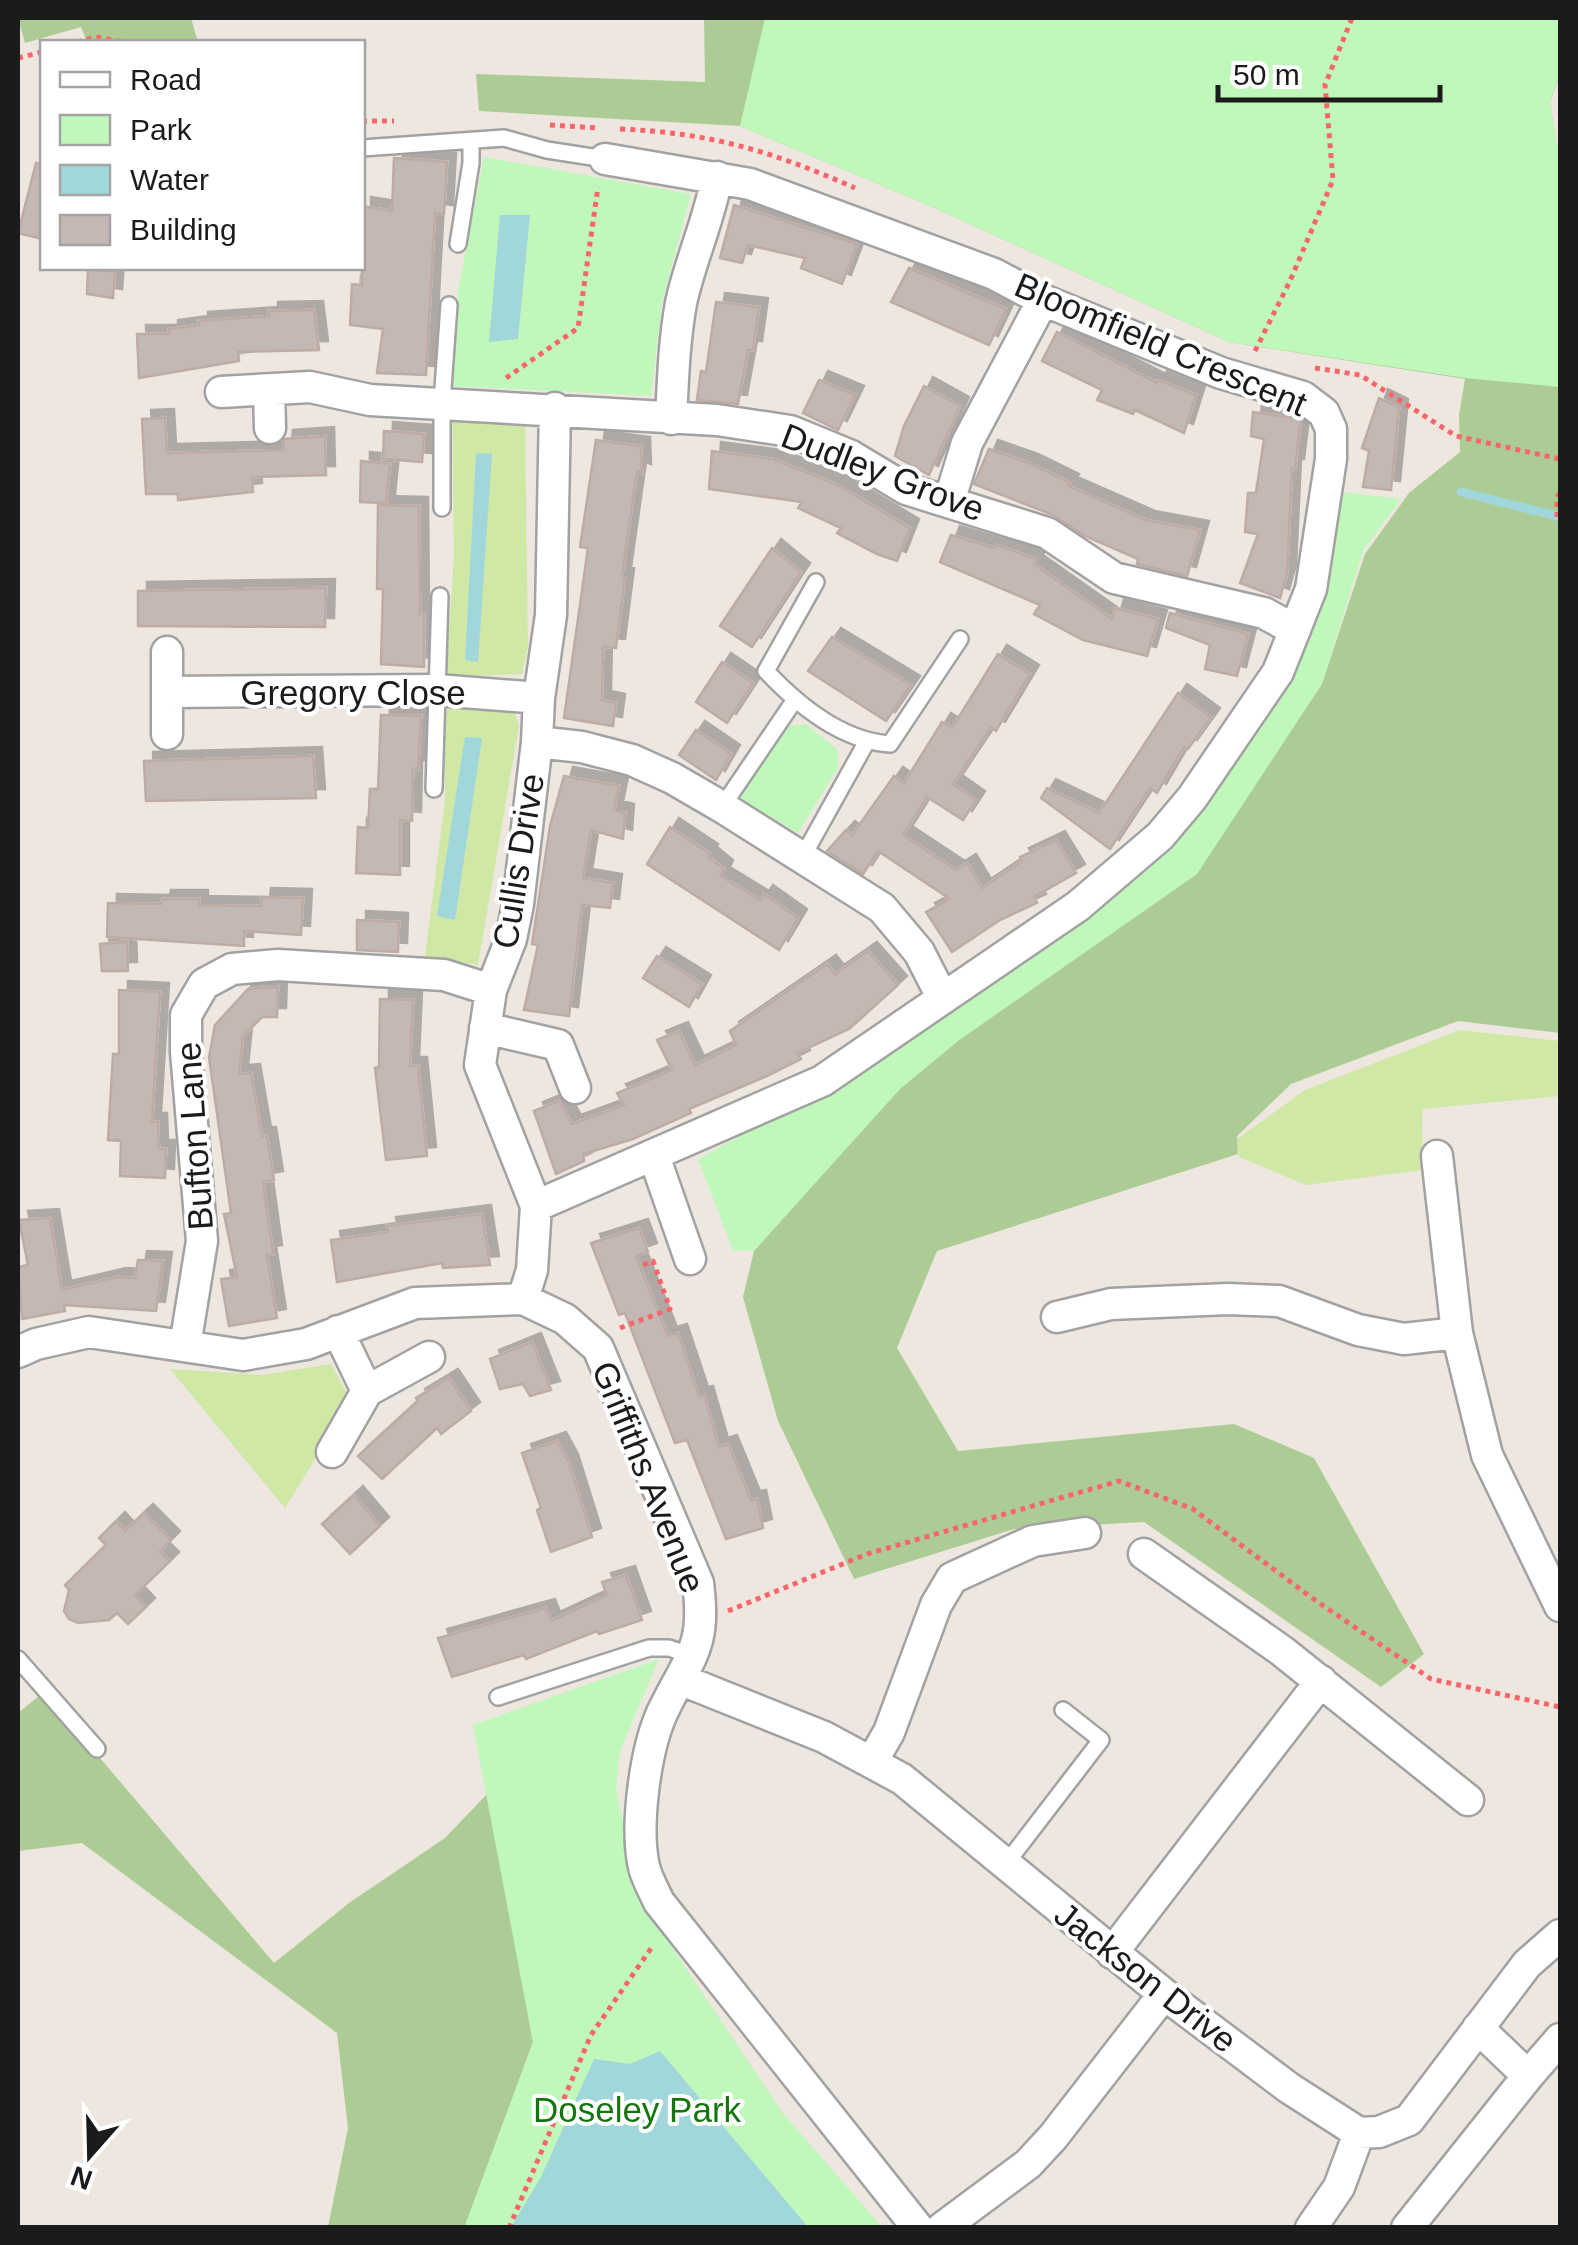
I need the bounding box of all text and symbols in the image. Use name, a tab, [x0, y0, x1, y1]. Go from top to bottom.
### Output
legend	[40, 40, 365, 270]
scale bar	[1218, 40, 1440, 102]
text: 50 m	[1233, 58, 1300, 91]
text: Road	[130, 63, 202, 96]
text: Park	[130, 113, 193, 146]
text: Water	[130, 163, 209, 196]
text: Building	[130, 213, 237, 246]
street label: Bloomfield Crescent	[1009, 265, 1313, 423]
street label: Dudley Grove	[776, 415, 990, 529]
street label: Gregory Close	[240, 673, 466, 712]
street label: Cullis Drive	[485, 771, 551, 951]
street label: Bufton Lane	[168, 1040, 220, 1232]
street label: Griffiths Avenue	[585, 1356, 713, 1598]
street label: Jackson Drive	[1047, 1894, 1245, 2060]
park label: Doseley Park	[533, 2090, 742, 2129]
north arrow	[40, 2105, 140, 2205]
text: N	[67, 2160, 96, 2196]

